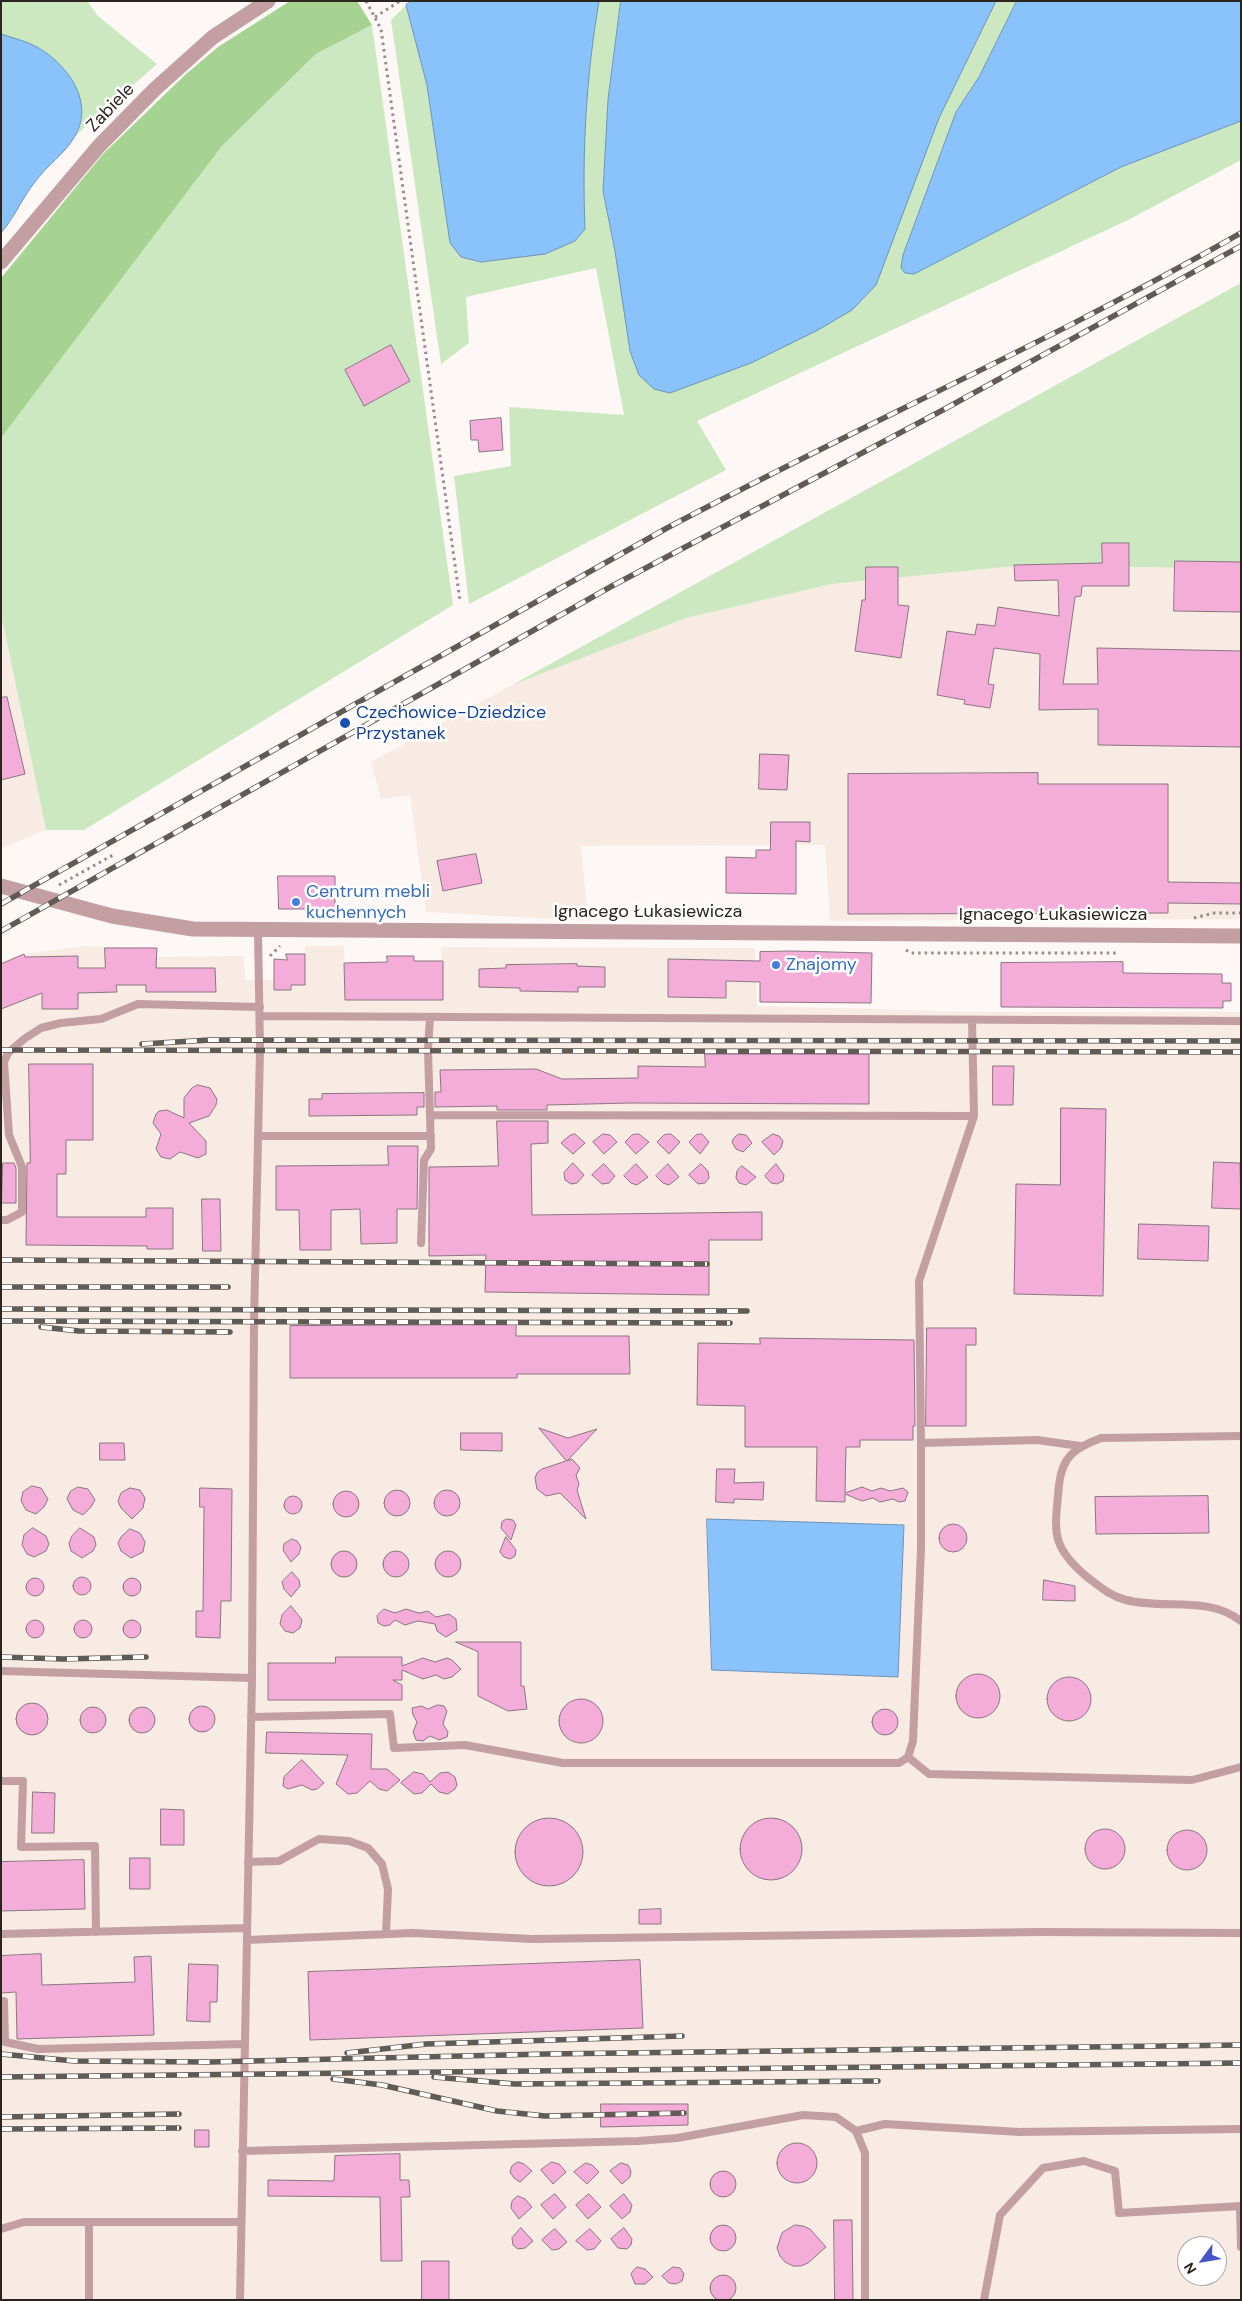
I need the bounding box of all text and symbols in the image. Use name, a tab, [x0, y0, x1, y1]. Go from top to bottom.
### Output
street label: Zabiele	[83, 79, 139, 137]
place label: Czechowice-Dziedzice Przystanek	[356, 702, 546, 744]
marker: Czechowice-Dziedzice Przystanek	[338, 716, 352, 730]
place label: Centrum mebli kuchennych	[306, 881, 430, 924]
marker: Centrum mebli kuchennych	[290, 896, 302, 908]
street label: Ignacego Łukasiewicza	[554, 901, 742, 923]
street label: Ignacego Łukasiewicza	[959, 904, 1147, 926]
place label: Znajomy	[786, 954, 857, 976]
marker: Znajomy	[770, 959, 782, 971]
north arrow	[1177, 2236, 1227, 2286]
text: N	[1180, 2259, 1200, 2278]

